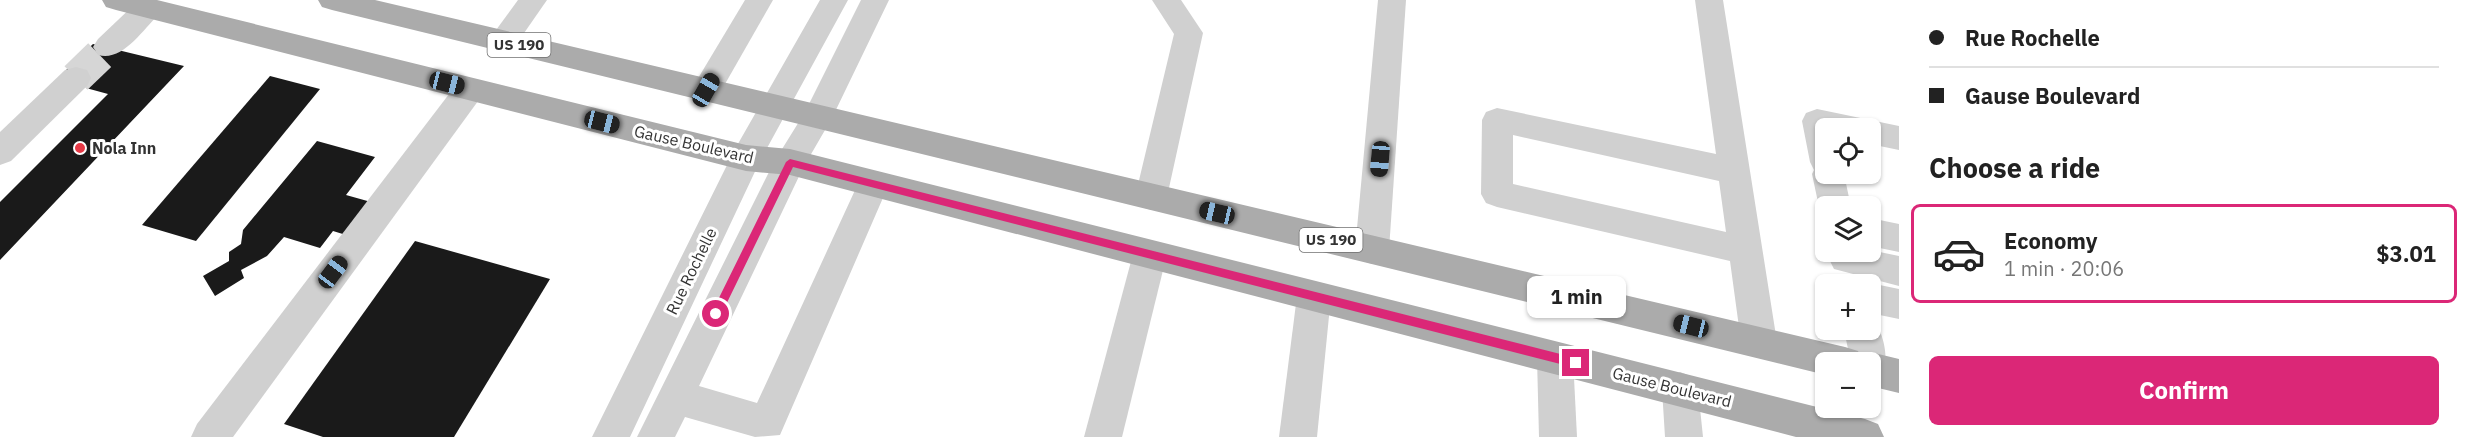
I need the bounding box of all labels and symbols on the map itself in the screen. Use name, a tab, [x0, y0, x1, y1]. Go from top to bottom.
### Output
road number: US 190	[488, 33, 550, 57]
car	[427, 70, 467, 96]
car	[689, 70, 723, 110]
car	[582, 109, 622, 135]
street label: Gause Boulevard	[632, 121, 756, 167]
place label: Nola Inn	[92, 138, 156, 158]
car	[1369, 140, 1391, 178]
marker: Nola Inn	[73, 141, 87, 155]
car	[1197, 200, 1237, 226]
street label: Rue Rochelle	[661, 224, 721, 318]
road number: US 190	[1300, 228, 1362, 252]
car	[315, 252, 351, 292]
callout: 1 min	[1526, 276, 1626, 318]
route start	[702, 300, 729, 327]
car	[1671, 313, 1711, 339]
route end	[1562, 349, 1589, 376]
street label: Gause Boulevard	[1610, 363, 1734, 411]

